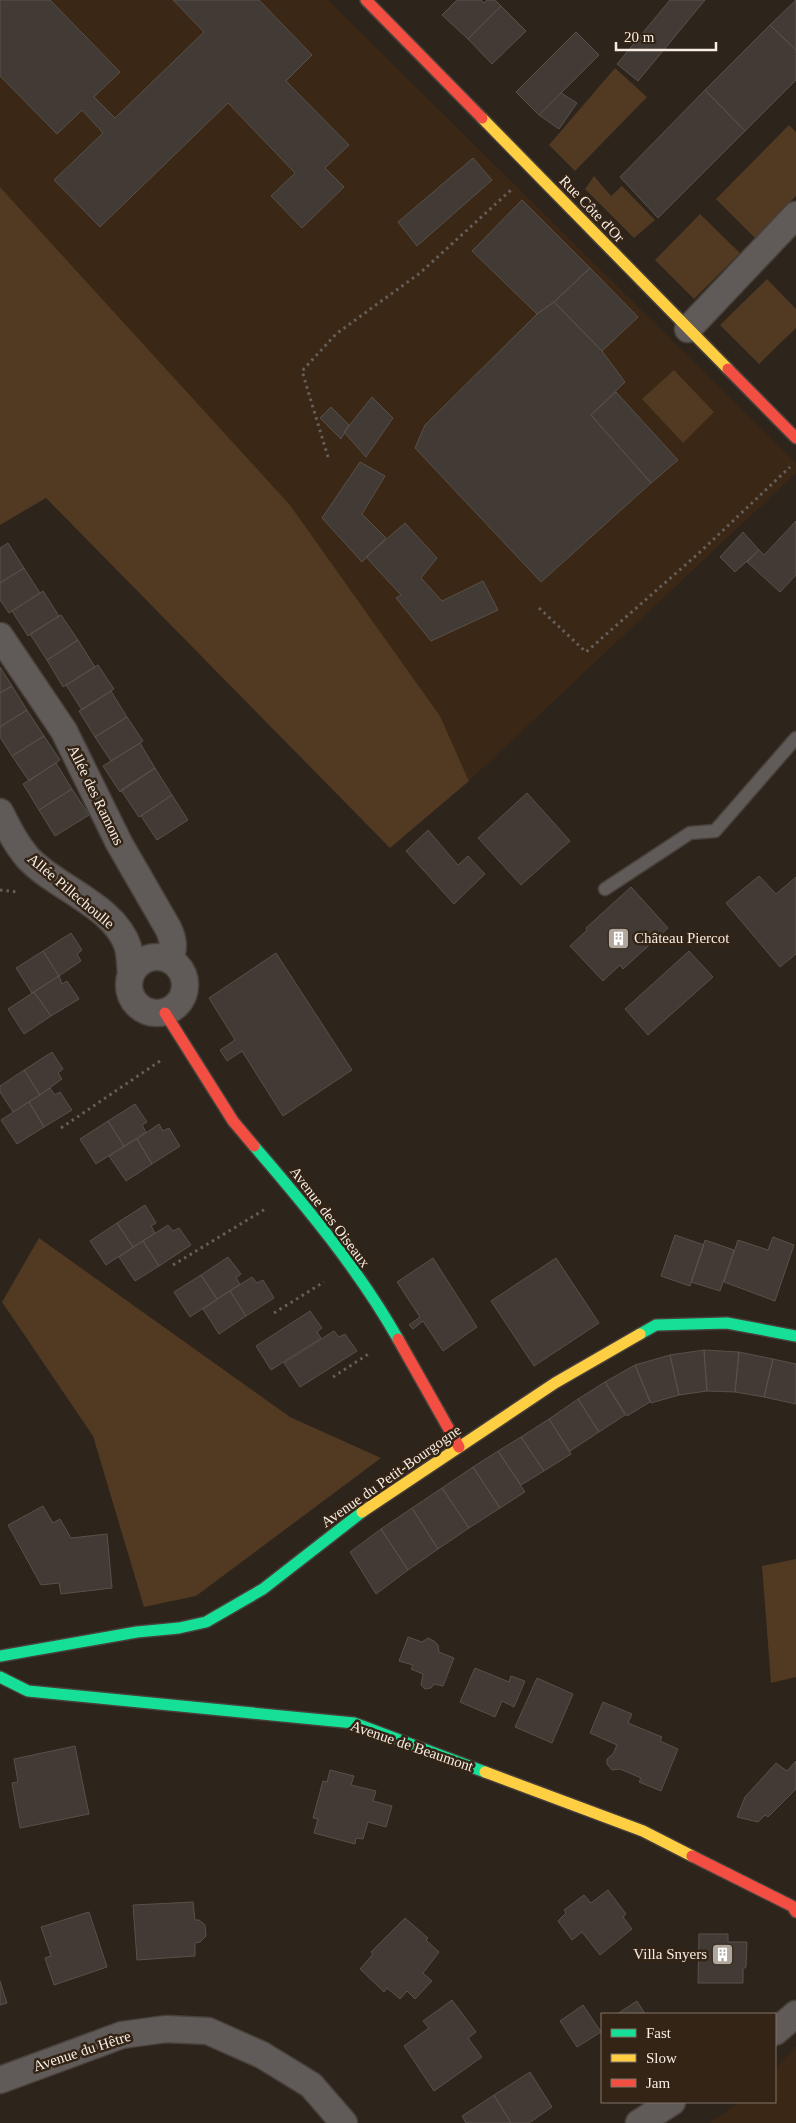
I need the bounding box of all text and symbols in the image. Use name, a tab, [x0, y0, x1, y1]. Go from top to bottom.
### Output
scale bar	[616, 20, 716, 52]
text: 20 m	[624, 29, 655, 45]
street label: Rue Côte d'Or	[556, 172, 628, 246]
street label: Allée des Ramons	[65, 742, 127, 848]
street label: Allée Pillechoulle	[25, 850, 118, 932]
building icon: Château Piercot	[606, 926, 630, 950]
place label: Château Piercot	[634, 930, 730, 946]
street label: Avenue des Oiseaux	[287, 1163, 373, 1271]
street label: Avenue du Petit-Bourgogne	[318, 1421, 464, 1530]
street label: Avenue de Beaumont	[348, 1717, 476, 1775]
building icon: Villa Snyers	[711, 1942, 735, 1966]
place label: Villa Snyers	[633, 1946, 707, 1962]
legend	[601, 2013, 776, 2103]
text: Fast	[646, 2025, 672, 2041]
street label: Avenue du Hêtre	[31, 2028, 133, 2074]
text: Slow	[646, 2050, 677, 2066]
text: Jam	[646, 2075, 670, 2091]

